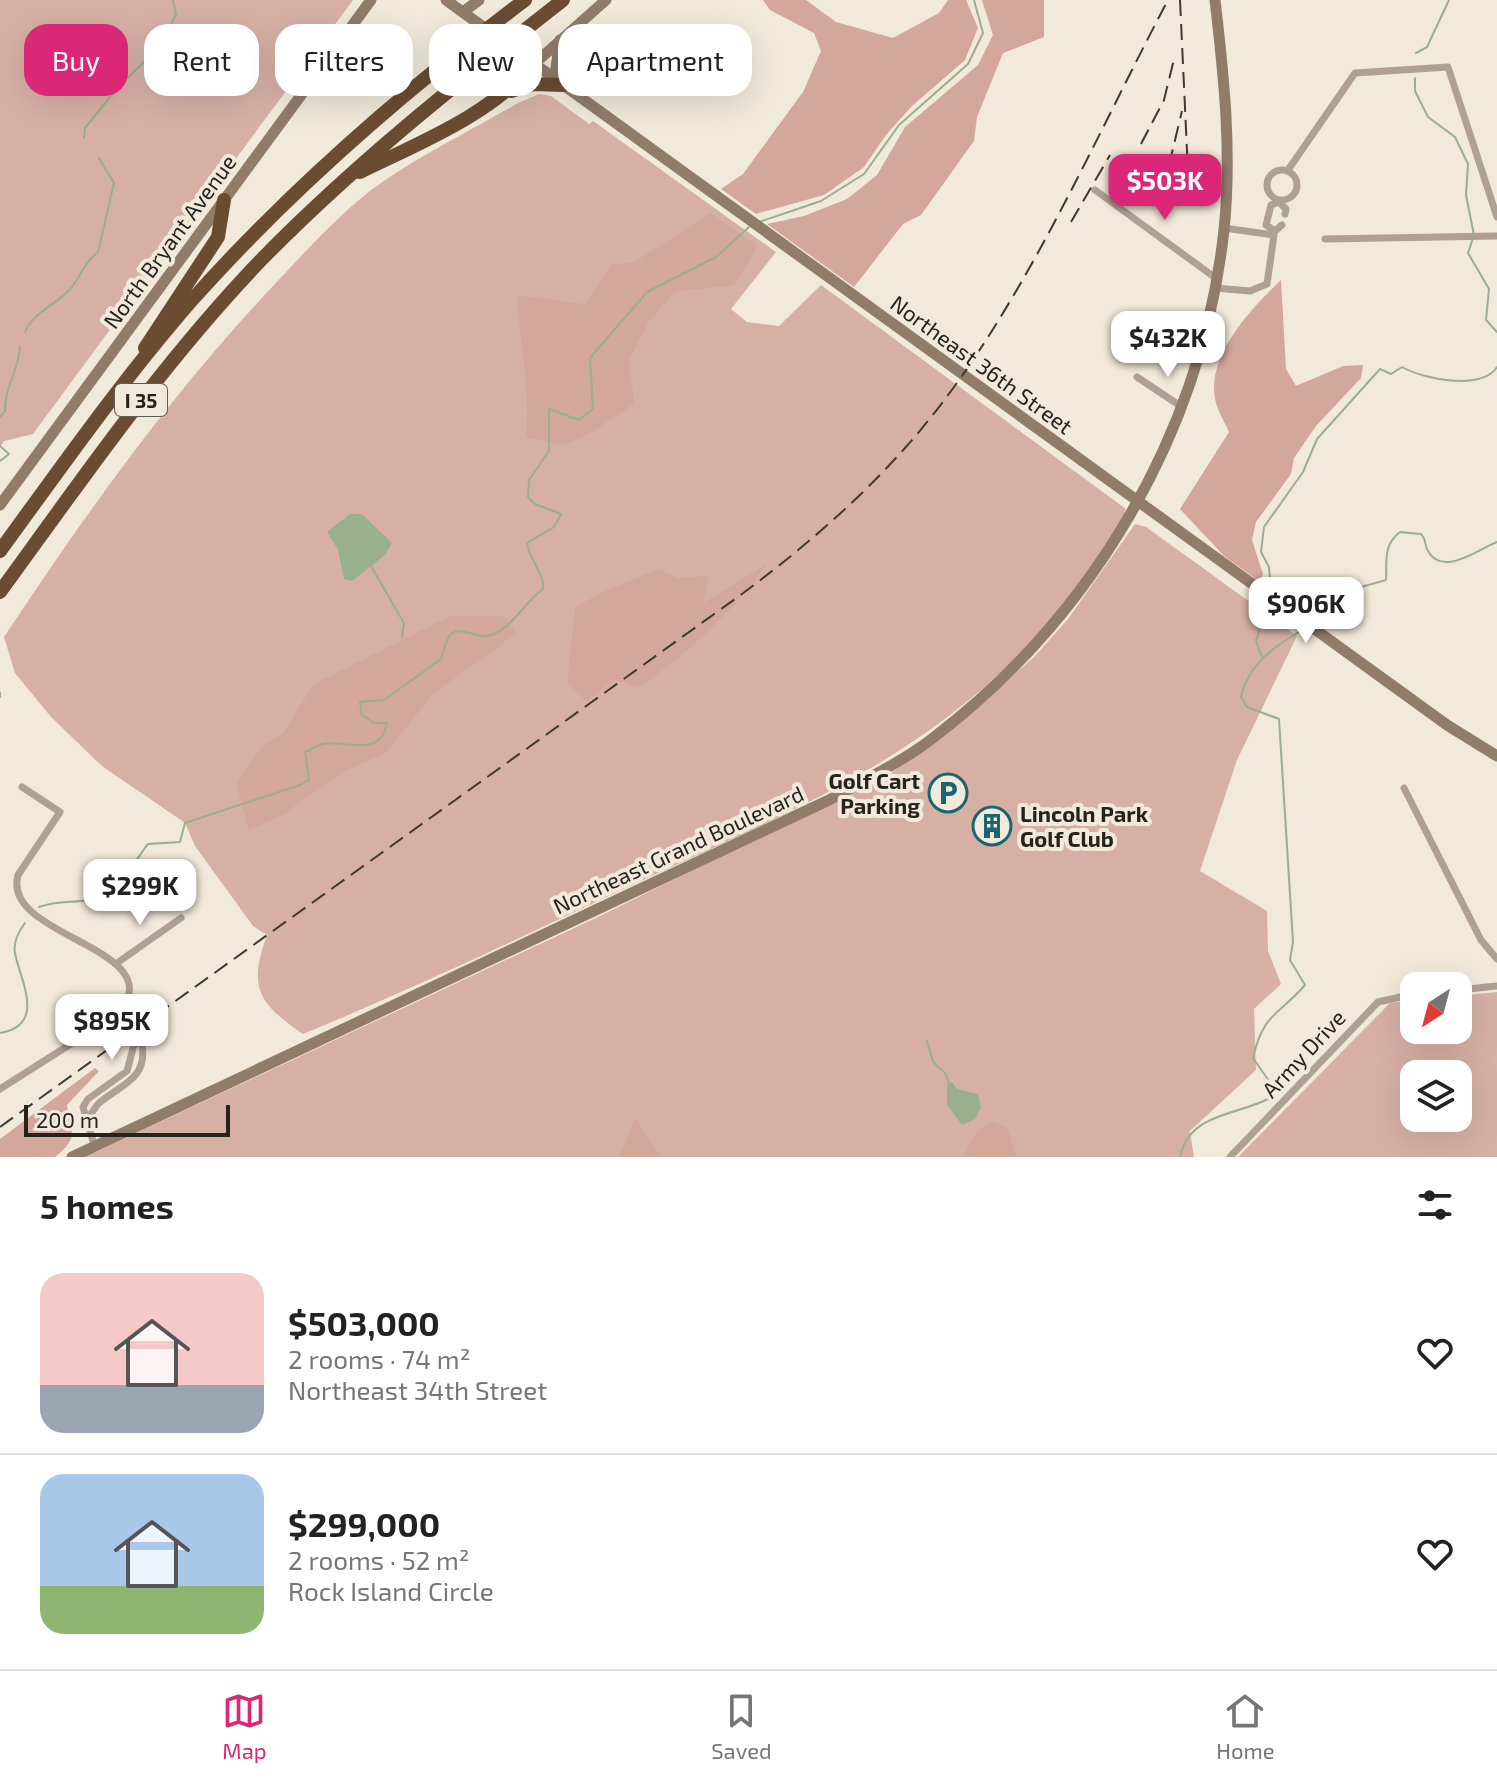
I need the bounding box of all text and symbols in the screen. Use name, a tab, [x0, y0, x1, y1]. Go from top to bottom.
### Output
chip: Buy	[24, 24, 128, 96]
chip: Rent	[144, 24, 259, 96]
chip: Filters	[275, 24, 413, 96]
chip: New	[429, 24, 542, 96]
chip: Apartment	[558, 24, 752, 96]
street label: North Bryant Avenue	[97, 149, 241, 333]
pin: $503K	[1109, 154, 1221, 222]
text: $503K	[1126, 164, 1204, 195]
street label: Northeast 36th Street	[886, 289, 1078, 439]
pin: $432K	[1112, 311, 1224, 379]
text: $432K	[1129, 321, 1207, 352]
road number: I 35	[115, 384, 167, 416]
pin: $906K	[1250, 577, 1362, 645]
text: $906K	[1267, 587, 1345, 618]
place label: Golf Cart Parking	[829, 767, 920, 818]
parking icon: Golf Cart Parking	[927, 772, 969, 814]
street label: Northeast Grand Boulevard	[549, 779, 807, 919]
place label: Lincoln Park Golf Club	[1020, 800, 1149, 851]
building icon: Lincoln Park Golf Club	[971, 805, 1013, 847]
pin: $299K	[84, 859, 196, 927]
text: $299K	[101, 869, 179, 900]
north arrow	[1400, 972, 1472, 1044]
map controls	[1400, 972, 1472, 1132]
pin: $895K	[56, 994, 168, 1062]
text: $895K	[73, 1004, 151, 1035]
street label: Army Drive	[1256, 1004, 1350, 1102]
button: layers	[1400, 1060, 1472, 1132]
scale bar	[24, 1101, 230, 1137]
text: 200 m	[36, 1106, 99, 1132]
icon: filters	[1413, 1183, 1457, 1227]
text: 5 homes	[40, 1185, 174, 1226]
text: $503,000	[288, 1302, 440, 1343]
icon: home	[104, 1305, 200, 1401]
icon: heart	[1413, 1331, 1457, 1375]
text: 2 rooms · 74 m²	[288, 1343, 470, 1374]
text: Northeast 34th Street	[288, 1374, 547, 1405]
text: $299,000	[288, 1503, 440, 1544]
icon: home	[104, 1506, 200, 1602]
icon: heart	[1413, 1532, 1457, 1576]
text: 2 rooms · 52 m²	[288, 1544, 470, 1575]
text: Rock Island Circle	[288, 1575, 494, 1606]
tab: Map	[222, 1689, 267, 1763]
tab: Saved	[711, 1689, 772, 1763]
tab: Home	[1216, 1689, 1275, 1763]

